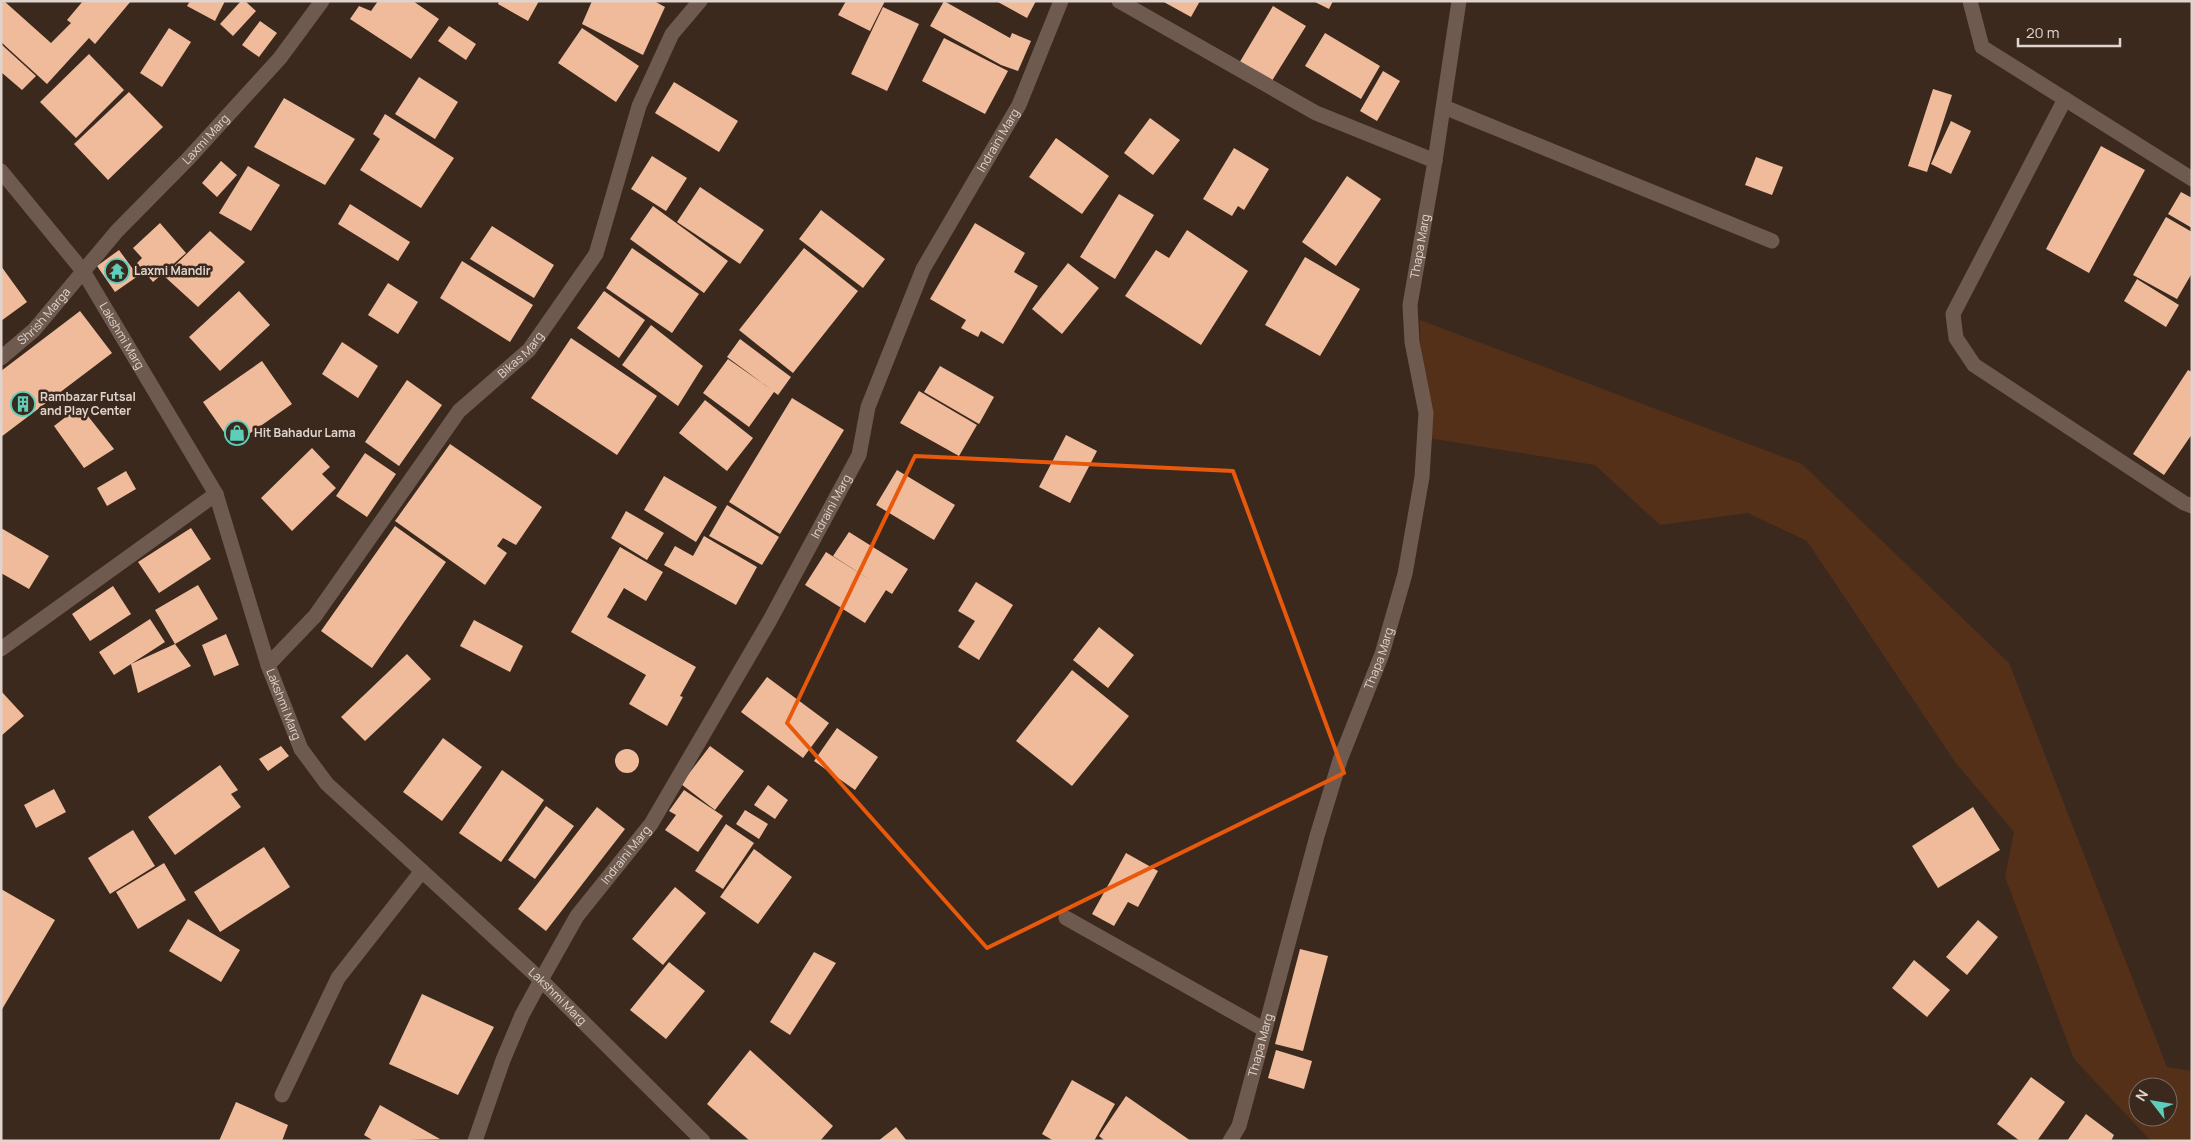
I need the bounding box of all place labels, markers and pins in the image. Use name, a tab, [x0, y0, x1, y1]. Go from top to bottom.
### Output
temple icon: Laxmi Mandir	[104, 258, 130, 284]
place label: Laxmi Mandir	[134, 262, 211, 279]
place label: Rambazar Futsal and Play Center	[40, 388, 136, 419]
building icon: Rambazar Futsal and Play Center	[10, 391, 36, 417]
shop icon: Hit Bahadur Lama	[224, 420, 250, 446]
place label: Hit Bahadur Lama	[254, 424, 356, 441]

